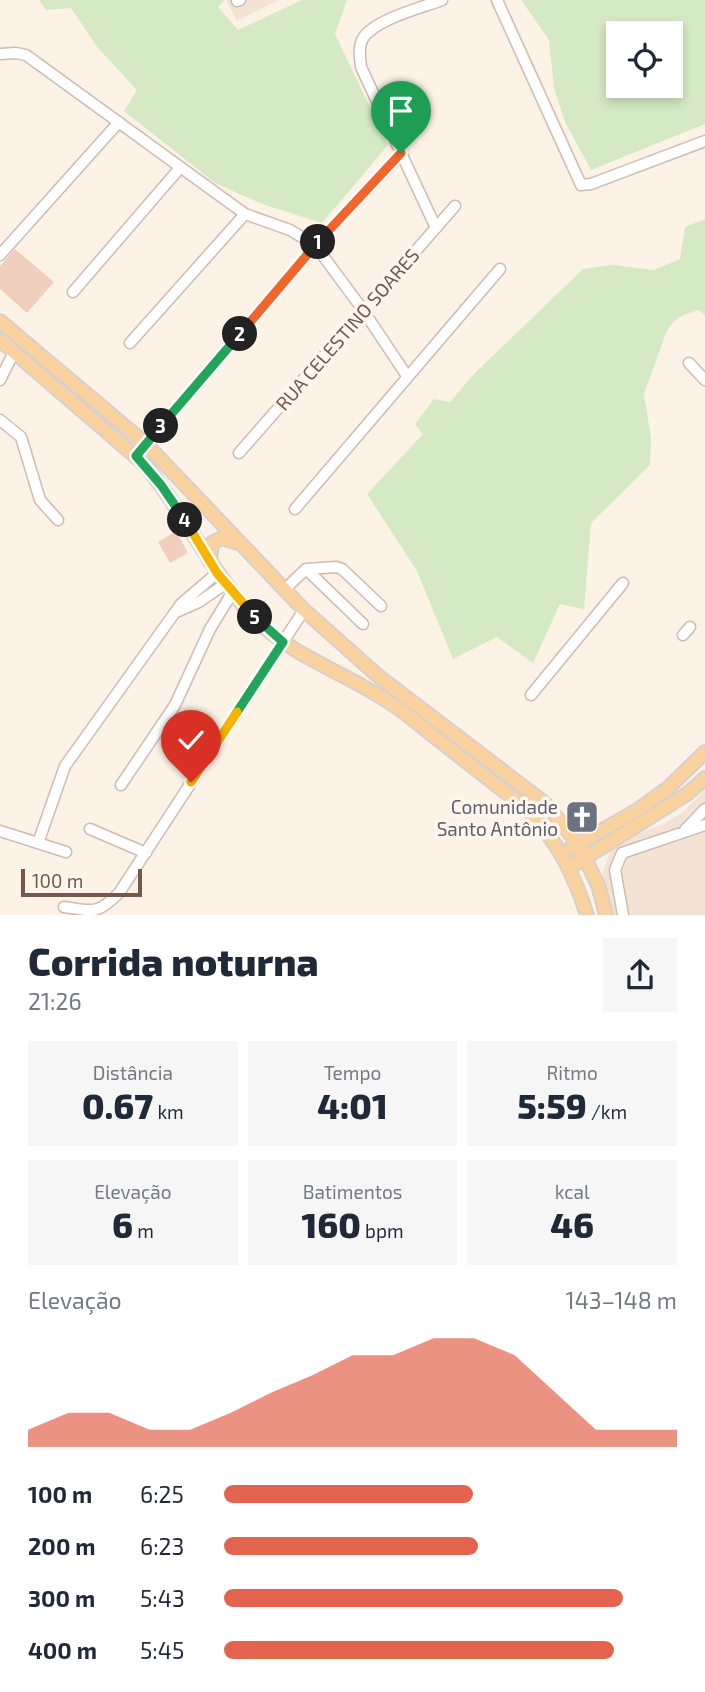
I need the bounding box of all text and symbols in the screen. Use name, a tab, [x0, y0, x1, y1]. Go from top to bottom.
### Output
map controls	[606, 21, 683, 98]
button: locate	[606, 21, 683, 98]
pin	[371, 81, 431, 153]
icon: arrive	[382, 92, 420, 130]
pin: 1	[300, 224, 336, 260]
text: 1	[313, 230, 322, 253]
street label: RUA CELESTINO SOARES	[270, 243, 424, 415]
pin: 2	[222, 316, 258, 352]
text: 2	[234, 322, 245, 345]
pin: 3	[144, 408, 178, 444]
text: 3	[155, 414, 166, 437]
pin: 4	[168, 503, 202, 538]
text: 4	[178, 508, 191, 531]
pin: 5	[238, 600, 272, 634]
text: 5	[249, 605, 260, 628]
pin	[161, 710, 221, 782]
icon: check	[172, 721, 210, 759]
place label: Comunidade Santo Antônio	[437, 795, 558, 840]
church icon: Comunidade Santo Antônio	[563, 798, 601, 836]
scale bar	[21, 866, 142, 898]
text: 100 m	[32, 869, 83, 892]
text: Corrida noturna	[28, 938, 319, 984]
button: share	[603, 938, 677, 1012]
text: 21:26	[28, 987, 82, 1015]
text: Distância	[93, 1061, 173, 1084]
text: Tempo	[324, 1061, 381, 1084]
text: Ritmo	[547, 1061, 598, 1084]
text: 0.67	[82, 1084, 153, 1126]
text: 4:01	[317, 1084, 388, 1126]
text: 5:59	[517, 1084, 587, 1126]
text: km	[153, 1100, 184, 1123]
text: /km	[587, 1100, 627, 1123]
text: Elevação	[94, 1180, 172, 1203]
text: Batimentos	[303, 1180, 402, 1203]
text: kcal	[555, 1180, 590, 1203]
text: 6	[112, 1203, 133, 1245]
text: 160	[301, 1203, 361, 1245]
text: 46	[550, 1203, 594, 1245]
text: m	[133, 1219, 154, 1242]
text: bpm	[361, 1219, 404, 1242]
text: Elevação	[28, 1286, 122, 1314]
text: 143–148 m	[565, 1286, 677, 1314]
text: 100 m	[28, 1480, 92, 1508]
text: 6:25	[140, 1480, 184, 1508]
text: 200 m	[28, 1532, 96, 1560]
text: 6:23	[140, 1532, 184, 1560]
text: 300 m	[28, 1584, 95, 1612]
text: 5:43	[140, 1584, 185, 1612]
text: 400 m	[28, 1636, 97, 1664]
text: 5:45	[140, 1636, 184, 1664]

